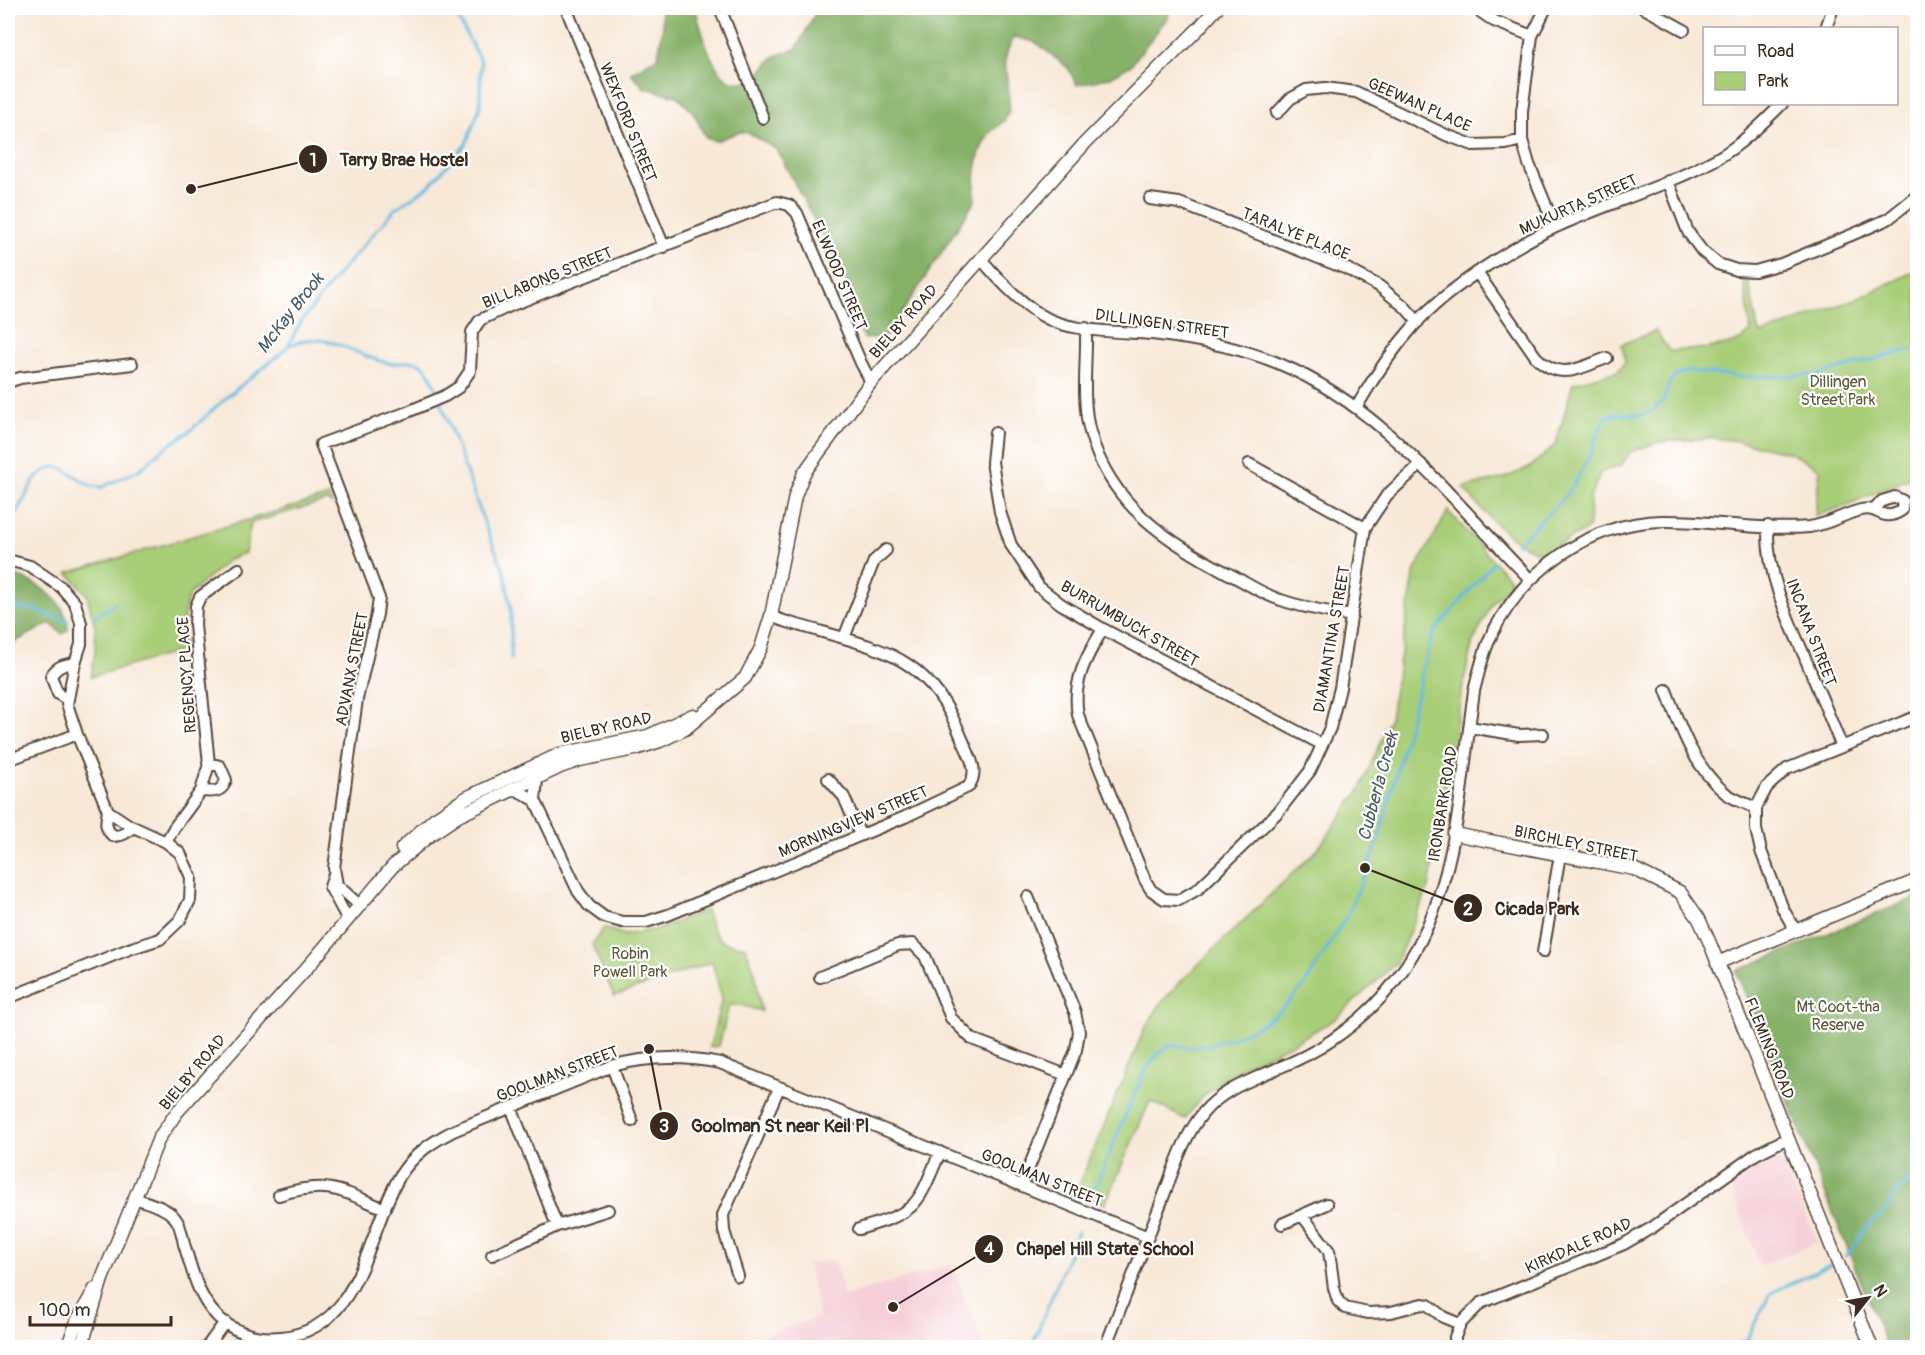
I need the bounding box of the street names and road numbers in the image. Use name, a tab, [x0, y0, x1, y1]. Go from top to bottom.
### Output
street label: WEXFORD STREET	[595, 60, 661, 185]
street label: GEEWAN PLACE	[1365, 73, 1474, 137]
street label: MUKURTA STREET	[1516, 170, 1641, 240]
street label: TARALYE PLACE	[1239, 203, 1353, 265]
street label: ELWOOD STREET	[807, 217, 871, 334]
street label: BILLABONG STREET	[479, 243, 616, 313]
street label: BIELBY ROAD	[865, 281, 942, 363]
street label: DILLINGEN STREET	[1094, 305, 1230, 343]
street label: DIAMANTINA STREET	[1309, 564, 1355, 714]
street label: BURRUMBUCK STREET	[1057, 576, 1202, 672]
street label: INCANA STREET	[1781, 576, 1841, 689]
street label: ADVANX STREET	[331, 610, 373, 728]
street label: REGENCY PLACE	[173, 616, 201, 734]
street label: BIELBY ROAD	[559, 708, 654, 748]
street label: IRONBARK ROAD	[1424, 745, 1462, 863]
street label: MORNINGVIEW STREET	[776, 781, 931, 862]
street label: BIRCHLEY STREET	[1512, 821, 1640, 867]
street label: FLEMING ROAD	[1740, 995, 1799, 1102]
street label: BIELBY ROAD	[155, 1031, 230, 1115]
street label: GOOLMAN STREET	[493, 1041, 621, 1106]
street label: GOOLMAN STREET	[978, 1144, 1105, 1211]
street label: KIRKDALE ROAD	[1522, 1214, 1635, 1278]

